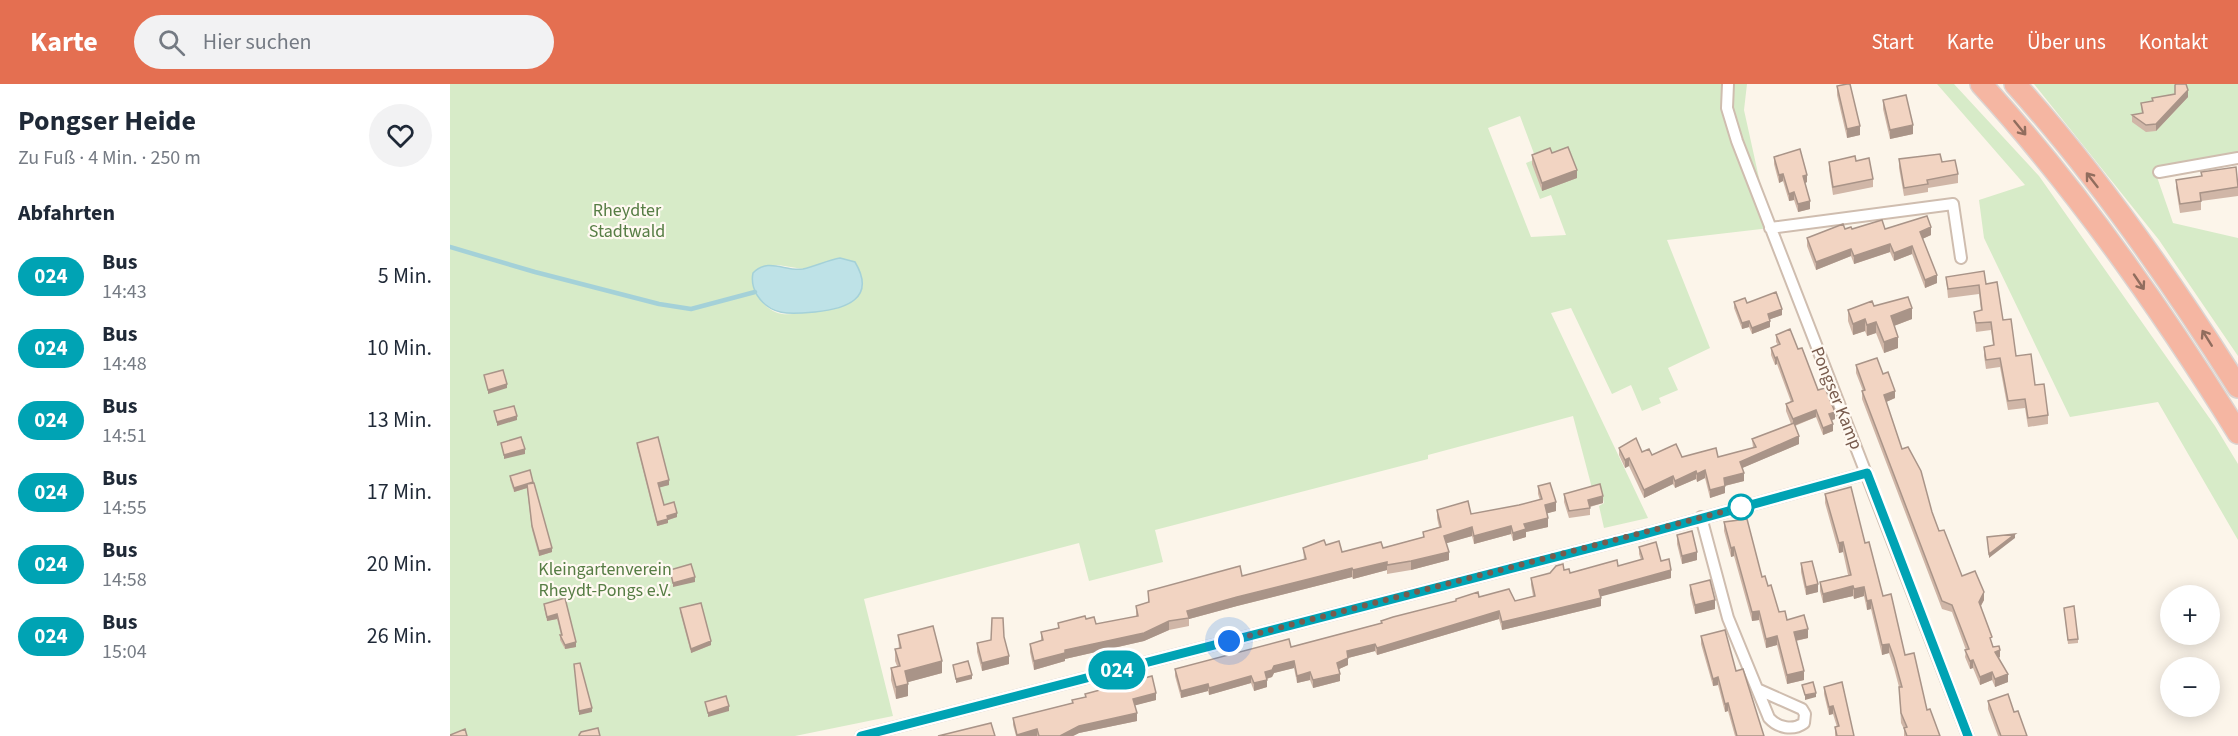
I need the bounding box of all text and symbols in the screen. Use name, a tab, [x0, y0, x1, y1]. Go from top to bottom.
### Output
search box	[134, 15, 554, 69]
text: Karte	[30, 22, 98, 62]
icon: search	[155, 26, 188, 59]
text: Hier suchen	[203, 26, 312, 58]
text: Start	[1871, 27, 1914, 57]
text: Karte	[1947, 27, 1994, 57]
text: Über uns	[2027, 27, 2106, 57]
text: Kontakt	[2139, 27, 2208, 57]
text: Pongser Heide	[18, 101, 196, 141]
button: heart	[369, 104, 432, 167]
one-way arrow	[2014, 120, 2027, 136]
text: Zu Fuß · 4 Min. · 250 m	[18, 144, 201, 172]
one-way arrow	[2086, 172, 2099, 188]
text: Abfahrten	[18, 197, 115, 229]
park label: Rheydter Stadtwald	[589, 198, 665, 244]
text: Bus	[102, 246, 138, 278]
text: 5 Min.	[378, 260, 432, 292]
text: 024	[34, 261, 68, 291]
one-way arrow	[2133, 273, 2145, 290]
text: 14:43	[102, 278, 147, 306]
text: Bus	[102, 318, 138, 350]
one-way arrow	[2200, 329, 2213, 346]
text: 10 Min.	[367, 332, 432, 364]
text: 024	[34, 333, 68, 363]
street label: Pongser Kamp	[1805, 343, 1869, 453]
text: 14:48	[102, 350, 147, 378]
text: Bus	[102, 390, 138, 422]
text: 13 Min.	[367, 404, 432, 436]
text: 024	[34, 405, 68, 435]
text: 14:51	[102, 422, 147, 450]
text: Bus	[102, 462, 138, 494]
text: 17 Min.	[367, 476, 432, 508]
text: 024	[34, 477, 68, 507]
text: 14:55	[102, 494, 147, 522]
unlabelled marker	[1728, 494, 1754, 520]
text: Bus	[102, 534, 138, 566]
text: 20 Min.	[367, 548, 432, 580]
text: 024	[34, 549, 68, 579]
park label: Kleingartenverein Rheydt-Pongs e.V.	[538, 557, 672, 603]
text: 14:58	[102, 566, 147, 594]
map controls	[2160, 585, 2220, 717]
button: +	[2160, 585, 2220, 645]
text: Bus	[102, 606, 138, 638]
text: 26 Min.	[367, 620, 432, 652]
text: 024	[34, 621, 68, 651]
your location	[1214, 626, 1244, 656]
text: 15:04	[102, 638, 147, 666]
line badge: 024	[1082, 650, 1152, 690]
text: 024	[1100, 655, 1134, 685]
button: −	[2160, 657, 2220, 717]

